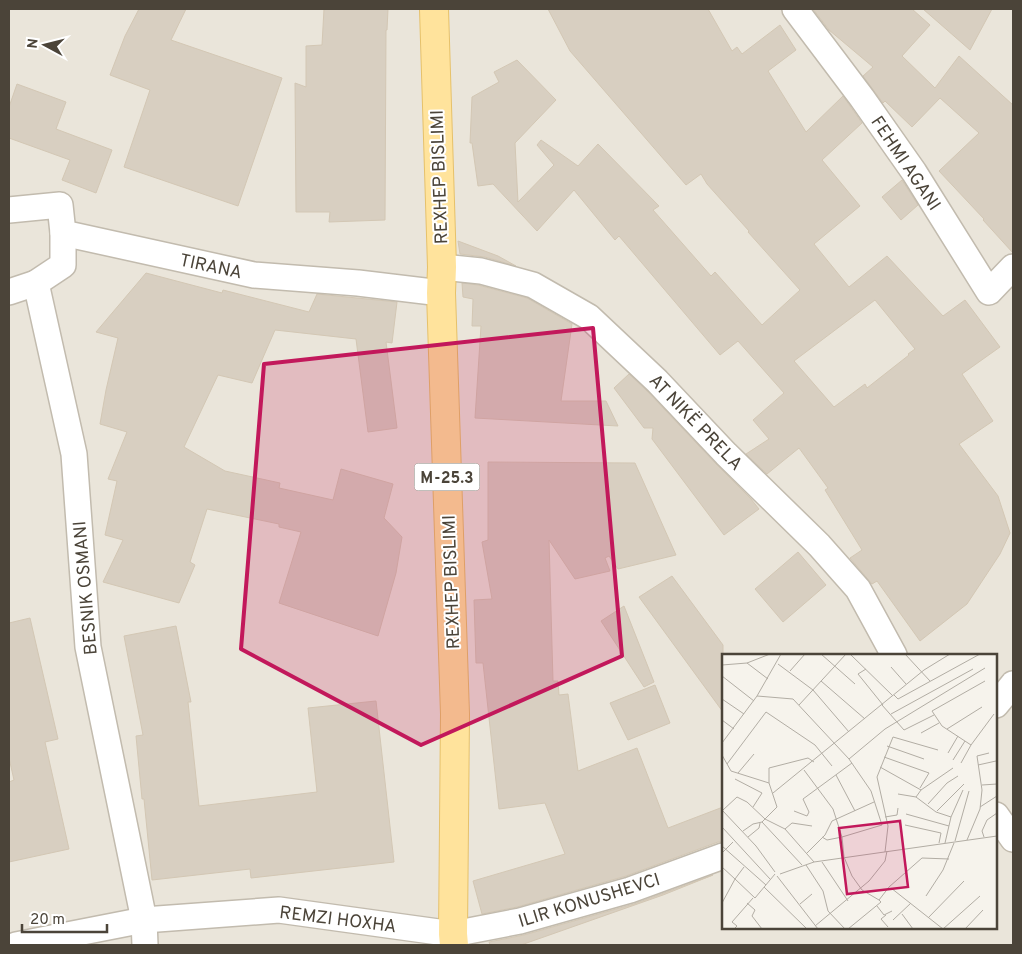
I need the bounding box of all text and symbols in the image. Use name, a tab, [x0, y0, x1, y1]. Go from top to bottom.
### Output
north arrow	[20, 20, 70, 70]
text: N	[25, 38, 43, 50]
street label: REXHEP BISLIMI	[427, 109, 454, 244]
street label: FEHMI AGANI	[865, 112, 945, 216]
street label: TIRANA	[177, 250, 244, 285]
street label: AT NIKË PRELA	[643, 369, 748, 476]
road number: M-25.3	[414, 464, 480, 491]
street label: REXHEP BISLIMI	[439, 514, 466, 649]
street label: BESNIK OSMANI	[69, 520, 104, 656]
inset map	[722, 654, 997, 929]
street label: ILIR KONUSHEVCI	[516, 869, 663, 934]
scale bar	[22, 902, 108, 934]
street label: REMZI HOXHA	[278, 902, 398, 939]
text: 20 m	[30, 911, 65, 930]

